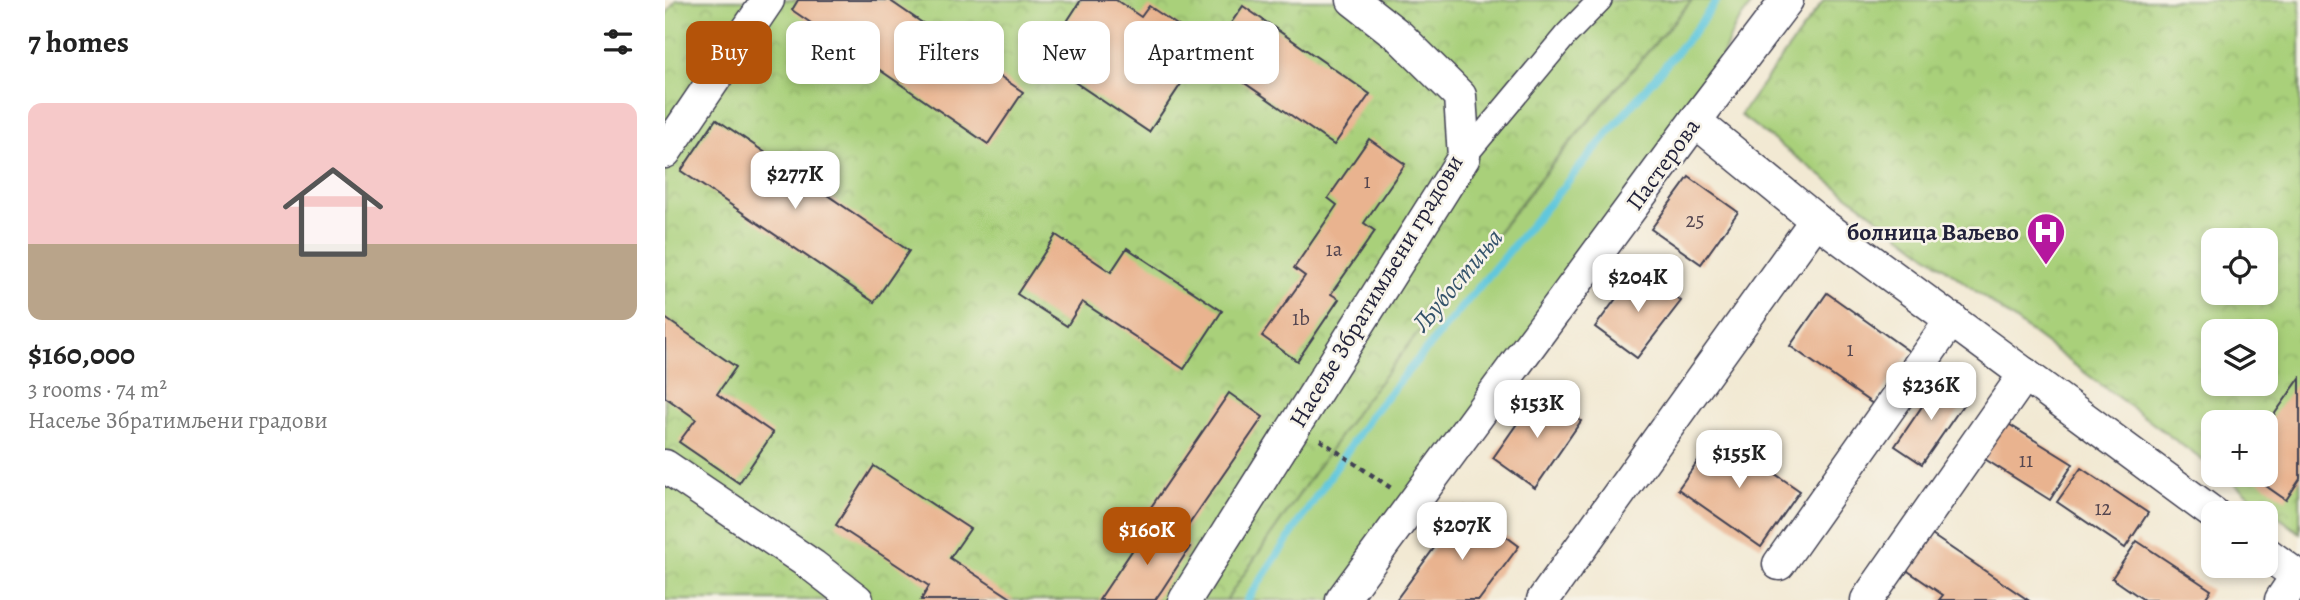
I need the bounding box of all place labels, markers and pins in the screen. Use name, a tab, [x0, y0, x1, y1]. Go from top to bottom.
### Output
pin: $277K	[746, 152, 844, 211]
hospital icon: болница Ваљево	[2025, 211, 2067, 266]
place label: болница Ваљево	[1847, 216, 2019, 248]
pin: $204K	[1589, 254, 1687, 314]
pin: $236K	[1882, 362, 1980, 422]
pin: $153K	[1488, 380, 1586, 440]
pin: $155K	[1690, 430, 1788, 490]
pin: $207K	[1413, 503, 1511, 562]
pin: $160K	[1098, 508, 1196, 567]

